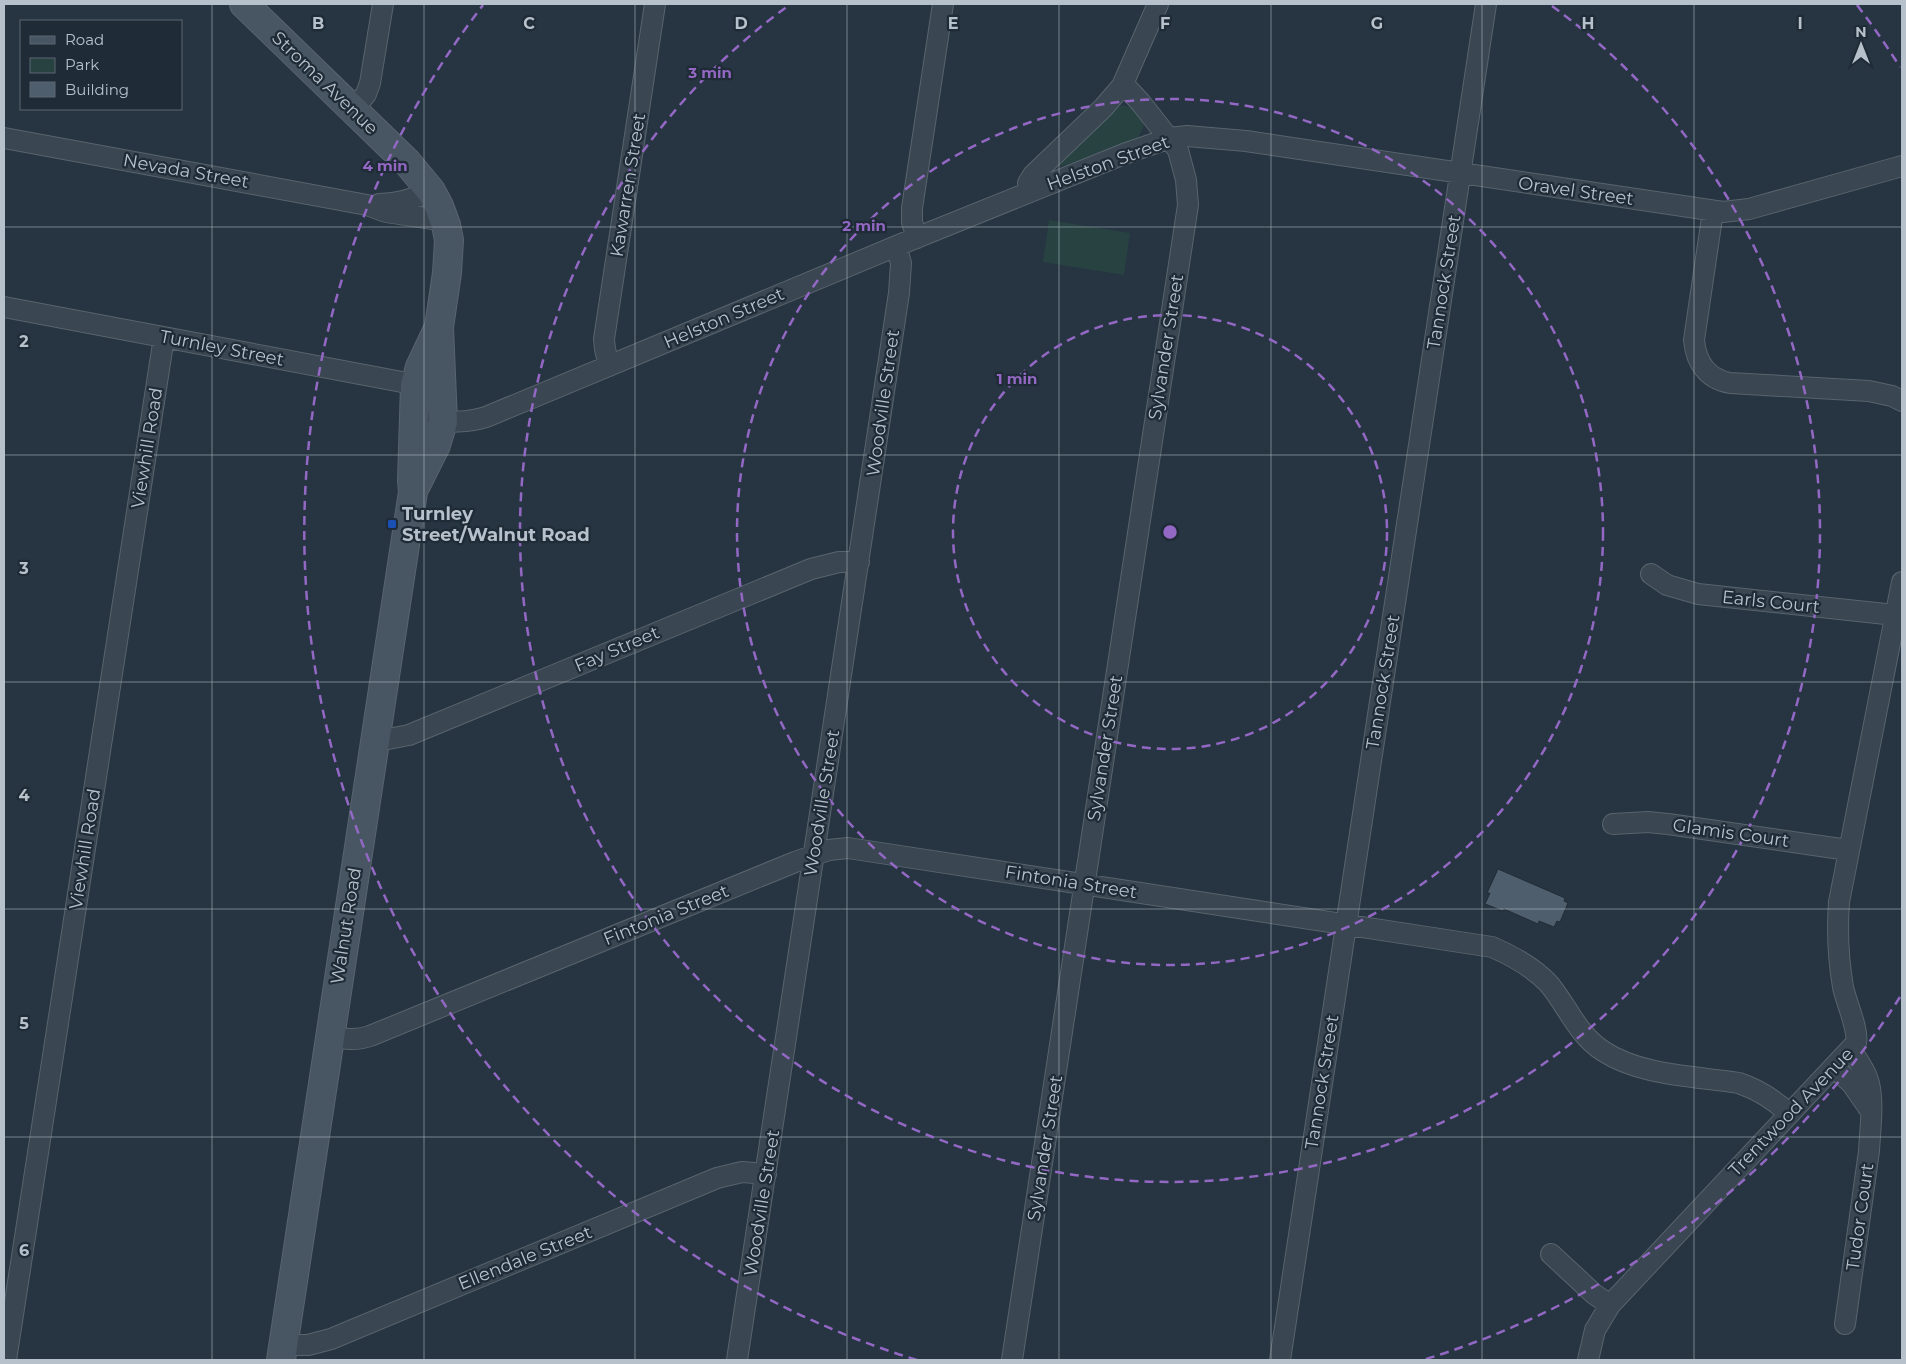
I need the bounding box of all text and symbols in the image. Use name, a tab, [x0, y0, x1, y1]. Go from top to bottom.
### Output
text: B	[312, 14, 324, 33]
text: C	[523, 14, 535, 33]
text: D	[734, 14, 748, 33]
text: E	[948, 14, 958, 33]
text: F	[1160, 14, 1170, 33]
text: G	[1371, 14, 1383, 33]
text: H	[1582, 14, 1594, 33]
text: I	[1797, 14, 1803, 33]
legend	[20, 20, 182, 110]
north arrow	[1836, 20, 1886, 70]
text: N	[1855, 23, 1867, 41]
street label: Stroma Avenue	[267, 27, 383, 139]
text: Road	[65, 30, 104, 49]
text: Park	[65, 55, 99, 74]
text: 3 min	[687, 63, 732, 82]
text: Building	[65, 80, 129, 99]
street label: Kawarren Street	[606, 112, 650, 258]
street label: Helston Street	[1044, 131, 1172, 195]
street label: Nevada Street	[121, 149, 251, 193]
text: 4 min	[362, 156, 408, 175]
street label: Oravel Street	[1517, 172, 1635, 210]
street label: Tannock Street	[1423, 213, 1465, 351]
text: 2 min	[842, 216, 886, 235]
street label: Sylvander Street	[1144, 273, 1188, 421]
street label: Helston Street	[660, 283, 788, 353]
street label: Turnley Street	[158, 325, 286, 371]
street label: Woodville Street	[862, 328, 904, 478]
text: 2	[19, 332, 29, 351]
text: 1 min	[997, 369, 1037, 388]
street label: Viewhill Road	[127, 386, 167, 510]
place label: Turnley Street/Walnut Road	[402, 503, 590, 546]
marker: Turnley Street/Walnut Road	[386, 518, 398, 530]
centre of rings	[1161, 523, 1179, 541]
text: 3	[18, 559, 29, 578]
street label: Earls Court	[1721, 586, 1821, 618]
street label: Tannock Street	[1362, 613, 1404, 751]
street label: Fay Street	[571, 621, 663, 677]
street label: Sylvander Street	[1083, 674, 1127, 822]
street label: Woodville Street	[800, 728, 844, 878]
text: 4	[18, 786, 30, 805]
street label: Viewhill Road	[65, 787, 105, 911]
street label: Glamis Court	[1671, 814, 1791, 852]
street label: Fintonia Street	[1003, 861, 1139, 903]
street label: Walnut Road	[326, 866, 366, 986]
street label: Fintonia Street	[600, 880, 732, 950]
street label: Tannock Street	[1301, 1013, 1343, 1151]
text: 5	[19, 1014, 29, 1033]
street label: Trentwood Avenue	[1724, 1043, 1858, 1181]
street label: Sylvander Street	[1023, 1074, 1067, 1222]
street label: Woodville Street	[740, 1128, 784, 1278]
street label: Tudor Court	[1842, 1162, 1878, 1272]
street label: Ellendale Street	[455, 1221, 595, 1295]
text: 6	[19, 1241, 29, 1260]

